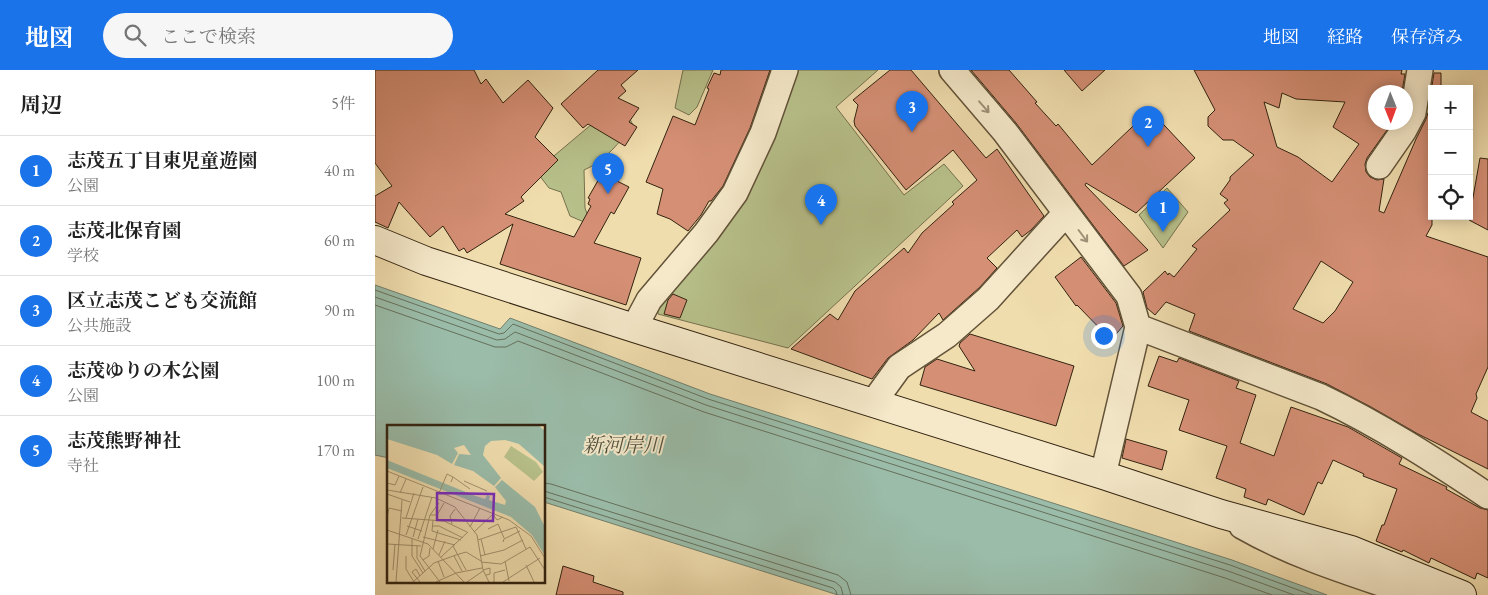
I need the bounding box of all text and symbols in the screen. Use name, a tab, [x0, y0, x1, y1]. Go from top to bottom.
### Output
search box	[103, 13, 453, 58]
icon: search	[121, 21, 149, 49]
text: 地図	[25, 22, 73, 53]
text: ここで検索	[161, 24, 256, 49]
text: 地図	[1263, 25, 1299, 48]
text: 経路	[1327, 25, 1363, 48]
text: 保存済み	[1391, 25, 1463, 48]
north arrow	[1368, 85, 1413, 130]
map controls	[1428, 85, 1473, 220]
button: +	[1428, 85, 1473, 130]
text: 周辺	[20, 91, 62, 118]
pin: 3	[896, 91, 928, 132]
text: 5件	[331, 93, 355, 114]
one-way arrow	[978, 100, 989, 113]
pin: 2	[1132, 106, 1164, 147]
button: −	[1428, 130, 1473, 175]
text: 志茂五丁目東児童遊園	[67, 148, 257, 173]
pin: 5	[592, 153, 624, 194]
text: 1	[32, 160, 40, 181]
text: 40 m	[324, 160, 355, 181]
text: 公園	[67, 175, 99, 196]
button: locate	[1428, 175, 1473, 220]
pin: 4	[805, 184, 837, 225]
pin: 1	[1147, 191, 1179, 232]
text: 志茂北保育園	[67, 218, 181, 243]
one-way arrow	[1078, 229, 1088, 243]
text: 2	[32, 230, 40, 251]
text: 60 m	[324, 230, 355, 251]
text: 学校	[67, 245, 99, 266]
text: 区立志茂こども交流館	[67, 288, 257, 313]
text: 3	[32, 300, 40, 321]
text: 90 m	[324, 300, 355, 321]
text: 公共施設	[67, 315, 131, 336]
your location	[1091, 323, 1117, 349]
text: 志茂ゆりの木公園	[67, 358, 219, 383]
text: 4	[32, 370, 40, 391]
text: 100 m	[316, 370, 355, 391]
text: 公園	[67, 385, 99, 406]
inset map	[387, 425, 545, 582]
text: 志茂熊野神社	[67, 428, 181, 453]
water label: 新河岸川	[583, 432, 665, 458]
text: 5	[32, 440, 40, 461]
text: 170 m	[316, 440, 355, 461]
text: 寺社	[67, 455, 99, 476]

